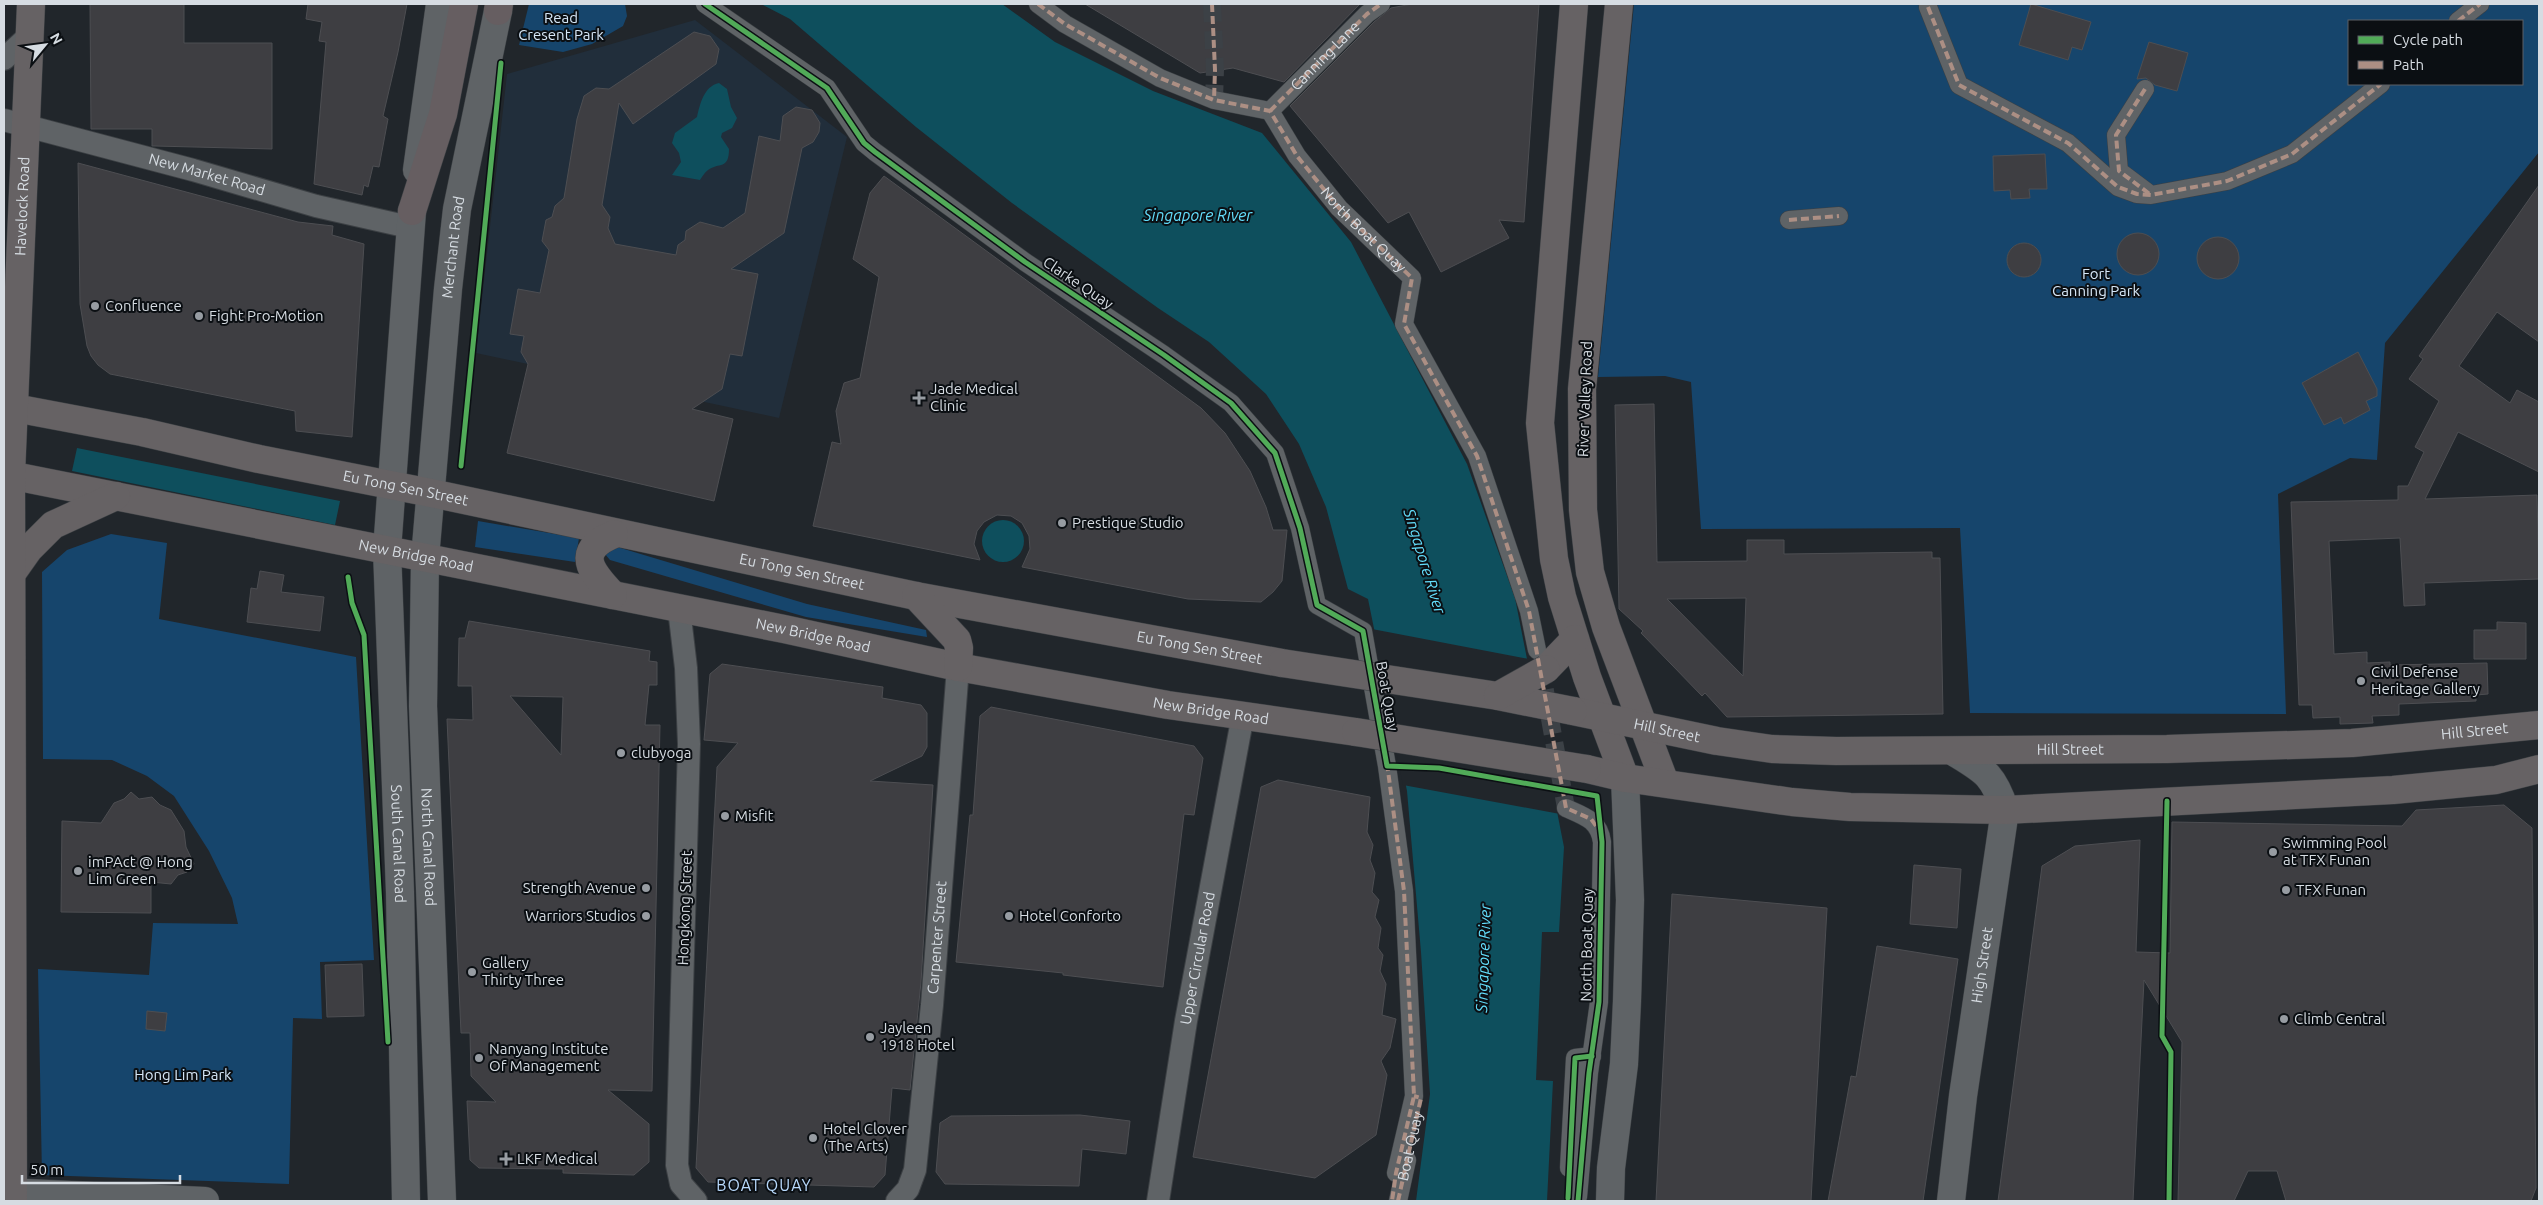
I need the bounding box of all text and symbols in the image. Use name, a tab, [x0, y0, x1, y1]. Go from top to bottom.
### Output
park label: Read Cresent Park	[518, 9, 604, 43]
street label: Canning Lane	[1287, 17, 1363, 94]
north arrow	[20, 20, 70, 70]
legend	[2348, 20, 2523, 85]
text: N	[47, 30, 66, 47]
text: Cycle path	[2393, 31, 2463, 48]
text: Path	[2393, 56, 2424, 73]
street label: New Market Road	[147, 150, 267, 199]
street label: Havelock Road	[11, 156, 33, 256]
street label: North Boat Quay	[1317, 183, 1410, 276]
street label: Merchant Road	[438, 195, 467, 299]
water label: Singapore River	[1143, 206, 1253, 224]
street label: Clarke Quay	[1040, 253, 1116, 312]
park label: Fort Canning Park	[2052, 265, 2140, 299]
place label: Confluence	[105, 297, 182, 314]
marker: Confluence	[89, 300, 101, 312]
place label: Fight Pro-Motion	[209, 307, 324, 324]
marker: Fight Pro-Motion	[193, 310, 205, 322]
street label: River Valley Road	[1574, 341, 1595, 457]
place label: Jade Medical Clinic	[930, 380, 1018, 414]
marker: Jade Medical Clinic	[912, 391, 926, 405]
street label: Eu Tong Sen Street	[342, 467, 470, 509]
water label: Singapore River	[1400, 505, 1450, 617]
place label: Prestique Studio	[1072, 514, 1184, 531]
marker: Prestique Studio	[1056, 517, 1068, 529]
street label: New Bridge Road	[357, 536, 475, 575]
street label: Eu Tong Sen Street	[738, 550, 866, 593]
street label: New Bridge Road	[754, 615, 872, 656]
street label: Eu Tong Sen Street	[1135, 628, 1264, 667]
street label: Boat Quay	[1373, 660, 1402, 732]
place label: Civil Defense Heritage Gallery	[2371, 663, 2480, 697]
marker: Civil Defense Heritage Gallery	[2355, 675, 2367, 687]
street label: New Bridge Road	[1152, 693, 1270, 727]
street label: Hill Street	[1632, 715, 1702, 745]
street label: Hill Street	[2440, 719, 2509, 742]
street label: Hill Street	[2037, 740, 2104, 758]
place label: clubyoga	[631, 744, 692, 761]
marker: clubyoga	[615, 747, 627, 759]
street label: South Canal Road	[388, 784, 409, 903]
street label: North Canal Road	[418, 787, 440, 906]
place label: Misfit	[735, 807, 774, 824]
marker: Misfit	[719, 810, 731, 822]
place label: Swimming Pool at TFX Funan	[2283, 834, 2387, 868]
marker: Swimming Pool at TFX Funan	[2267, 846, 2279, 858]
street label: Hongkong Street	[674, 850, 695, 966]
place label: imPAct @ Hong Lim Green	[88, 853, 193, 887]
marker: imPAct @ Hong Lim Green	[72, 865, 84, 877]
place label: Strength Avenue	[523, 879, 636, 896]
street label: Carpenter Street	[924, 880, 950, 995]
place label: TFX Funan	[2296, 881, 2366, 898]
marker: Strength Avenue	[640, 882, 652, 894]
marker: TFX Funan	[2280, 884, 2292, 896]
street label: North Boat Quay	[1577, 888, 1596, 1002]
street label: Upper Circular Road	[1177, 890, 1218, 1026]
water label: Singapore River	[1472, 902, 1494, 1014]
place label: Warriors Studios	[525, 907, 636, 924]
place label: Hotel Conforto	[1019, 907, 1121, 924]
marker: Warriors Studios	[640, 910, 652, 922]
marker: Hotel Conforto	[1003, 910, 1015, 922]
street label: High Street	[1968, 926, 1996, 1004]
place label: Gallery Thirty Three	[482, 954, 564, 988]
marker: Gallery Thirty Three	[466, 966, 478, 978]
place label: Climb Central	[2294, 1010, 2385, 1027]
marker: Climb Central	[2278, 1013, 2290, 1025]
place label: Jayleen 1918 Hotel	[880, 1019, 955, 1053]
marker: Jayleen 1918 Hotel	[864, 1031, 876, 1043]
place label: Nanyang Institute Of Management	[489, 1040, 608, 1074]
marker: Nanyang Institute Of Management	[473, 1052, 485, 1064]
park label: Hong Lim Park	[134, 1066, 232, 1083]
street label: Boat Quay	[1394, 1110, 1426, 1183]
place label: Hotel Clover (The Arts)	[823, 1120, 907, 1154]
marker: Hotel Clover (The Arts)	[807, 1132, 819, 1144]
place label: LKF Medical	[517, 1150, 597, 1167]
scale bar	[22, 1152, 180, 1184]
marker: LKF Medical	[499, 1152, 513, 1166]
text: 50 m	[30, 1161, 63, 1178]
district label: BOAT QUAY	[716, 1176, 812, 1194]

